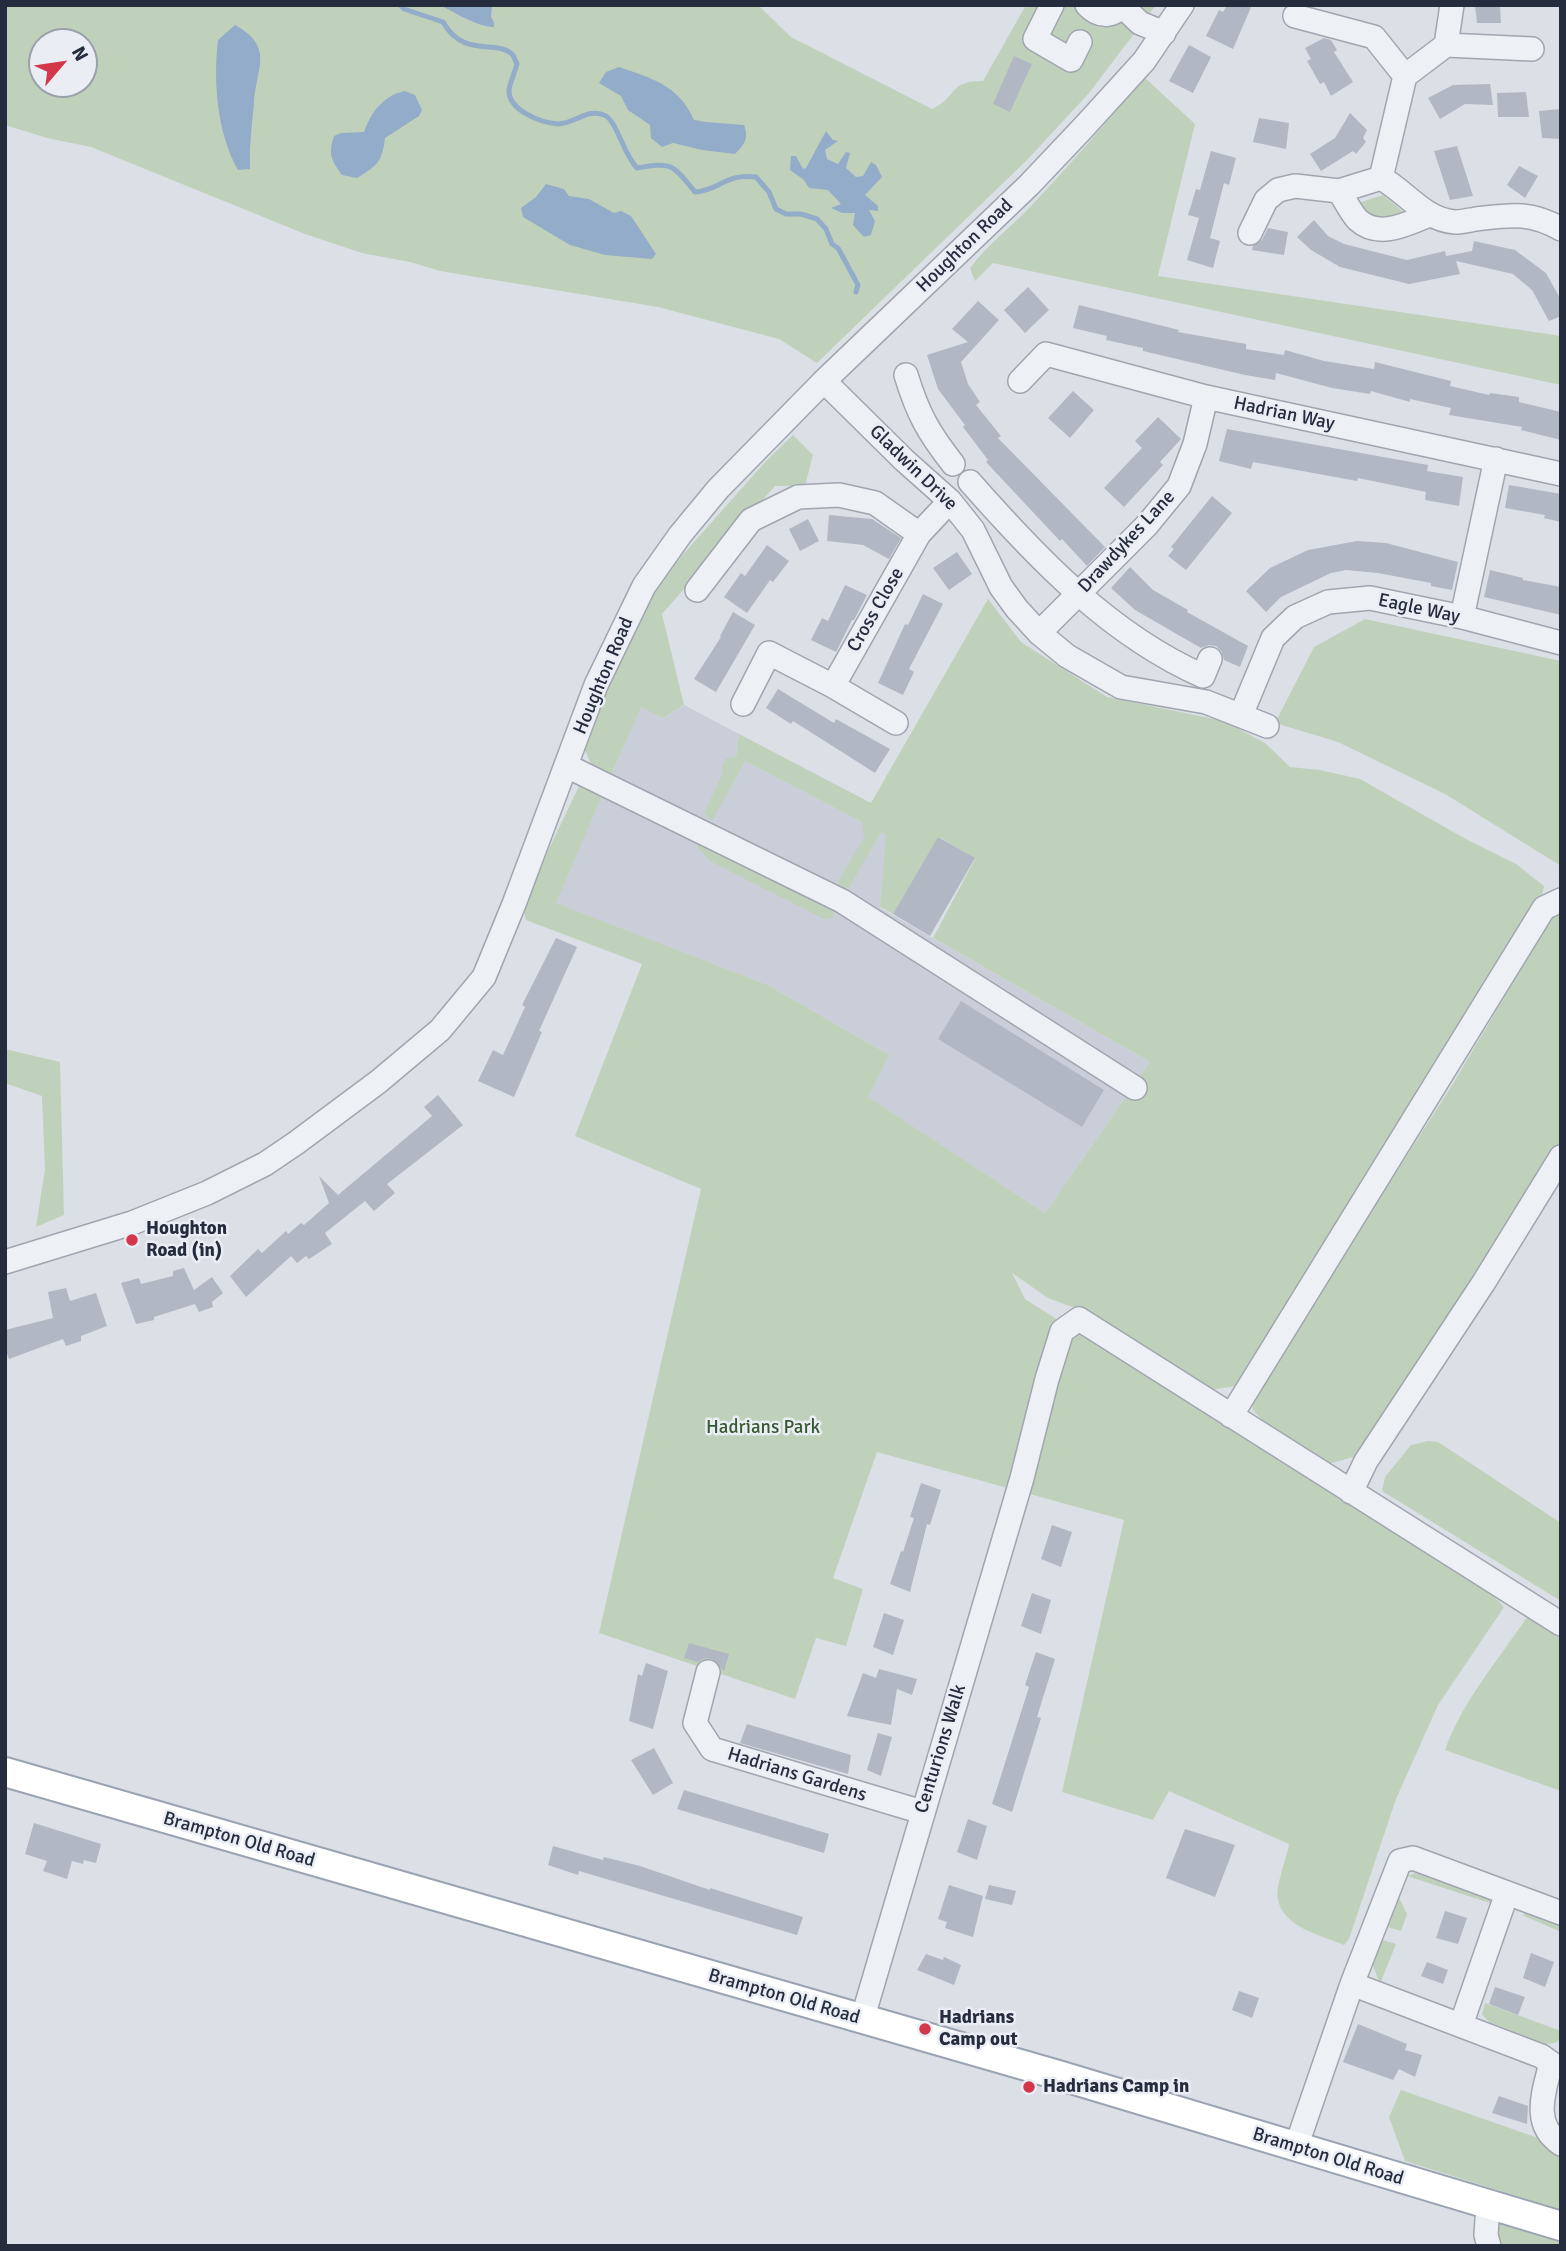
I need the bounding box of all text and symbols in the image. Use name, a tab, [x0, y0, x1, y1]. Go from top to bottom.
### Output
north arrow	[28, 28, 98, 98]
text: N	[66, 42, 93, 65]
street label: Houghton Road	[912, 194, 1018, 298]
street label: Hadrian Way	[1231, 392, 1337, 436]
street label: Gladwin Drive	[864, 420, 962, 516]
street label: Drawdykes Lane	[1074, 486, 1180, 598]
street label: Cross Close	[843, 564, 909, 656]
street label: Eagle Way	[1376, 589, 1462, 629]
street label: Houghton Road	[569, 614, 639, 738]
place label: Houghton Road (in)	[146, 1218, 227, 1262]
marker: Houghton Road (in)	[124, 1232, 140, 1248]
park label: Hadrians Park	[706, 1417, 820, 1439]
street label: Centurions Walk	[911, 1682, 971, 1816]
street label: Hadrians Gardens	[725, 1743, 869, 1807]
street label: Brampton Old Road	[161, 1807, 317, 1873]
street label: Brampton Old Road	[706, 1964, 862, 2030]
place label: Hadrians Camp out	[939, 2007, 1018, 2051]
marker: Hadrians Camp out	[917, 2021, 933, 2037]
place label: Hadrians Camp in	[1043, 2076, 1189, 2098]
marker: Hadrians Camp in	[1021, 2079, 1037, 2095]
street label: Brampton Old Road	[1250, 2123, 1406, 2191]

